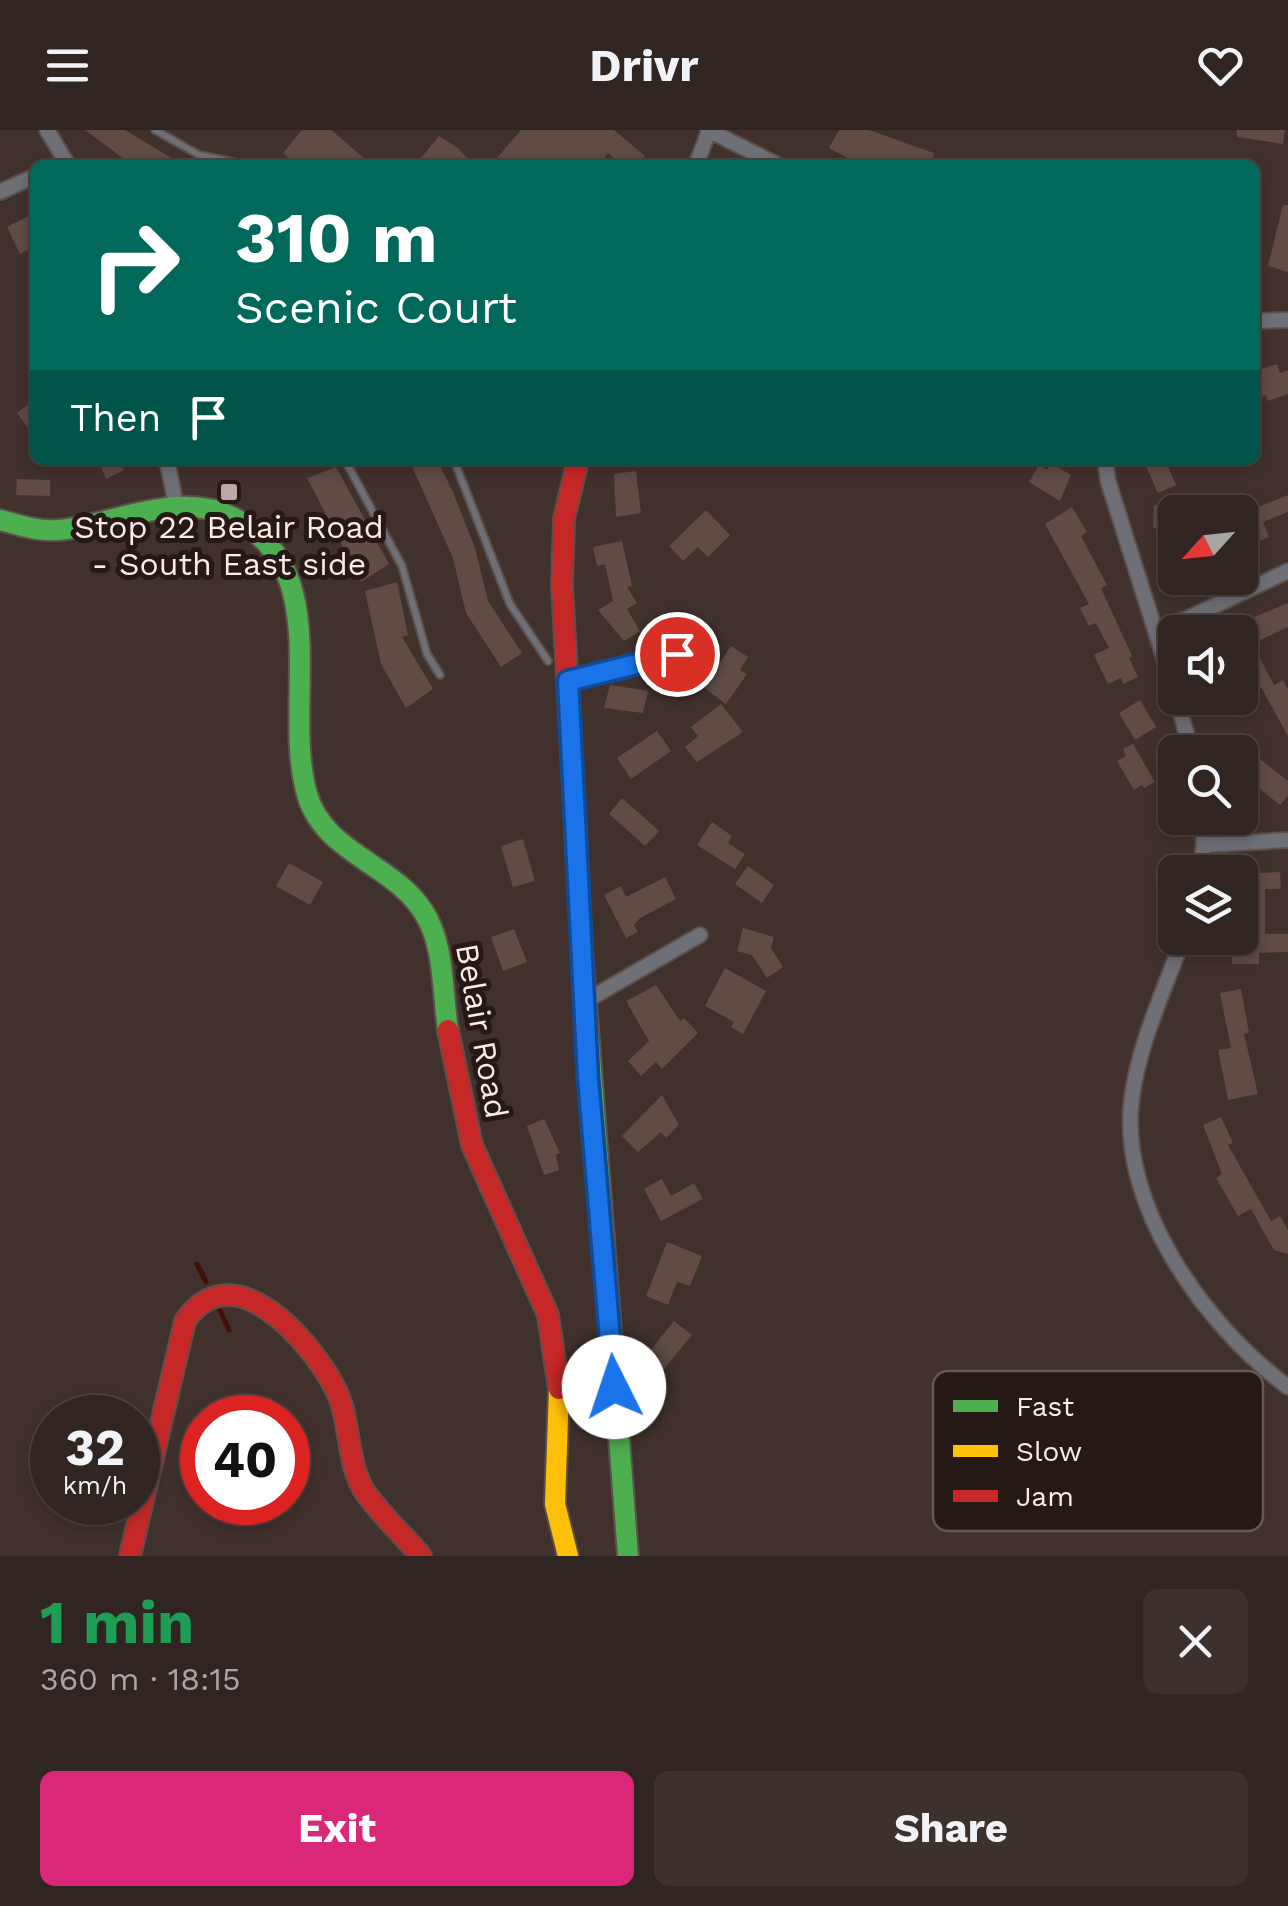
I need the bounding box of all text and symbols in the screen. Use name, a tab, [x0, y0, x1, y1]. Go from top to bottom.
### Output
icon: menu	[40, 38, 95, 93]
icon: heart	[1193, 38, 1248, 93]
text: Drivr	[589, 39, 699, 92]
text: 310 m	[235, 197, 438, 279]
icon: right	[70, 200, 200, 330]
text: Scenic Court	[235, 281, 517, 334]
icon: arrive	[181, 390, 236, 445]
text: Then	[70, 396, 161, 440]
marker: Stop 22 Belair Road - South East side	[218, 481, 240, 503]
north arrow	[1158, 495, 1258, 595]
map controls	[1158, 495, 1258, 955]
place label: Stop 22 Belair Road - South East side	[74, 508, 384, 583]
pin	[635, 612, 720, 697]
button: sound	[1158, 615, 1258, 715]
icon: arrive	[650, 627, 705, 682]
button: search	[1158, 735, 1258, 835]
button: layers	[1158, 855, 1258, 955]
street label: Belair Road	[448, 940, 516, 1122]
position arrow	[562, 1335, 666, 1439]
legend	[933, 1371, 1263, 1531]
text: Fast	[1016, 1390, 1074, 1423]
speed limit sign: 40	[180, 1395, 310, 1525]
text: 32	[65, 1418, 125, 1477]
text: Slow	[1016, 1435, 1082, 1468]
text: km/h	[63, 1471, 127, 1500]
text: Jam	[1016, 1480, 1074, 1513]
text: 1 min	[40, 1587, 194, 1658]
button: close	[1143, 1589, 1248, 1694]
text: 360 m · 18:15	[40, 1660, 241, 1698]
button: Exit	[40, 1771, 634, 1886]
button: Share	[654, 1771, 1248, 1886]

